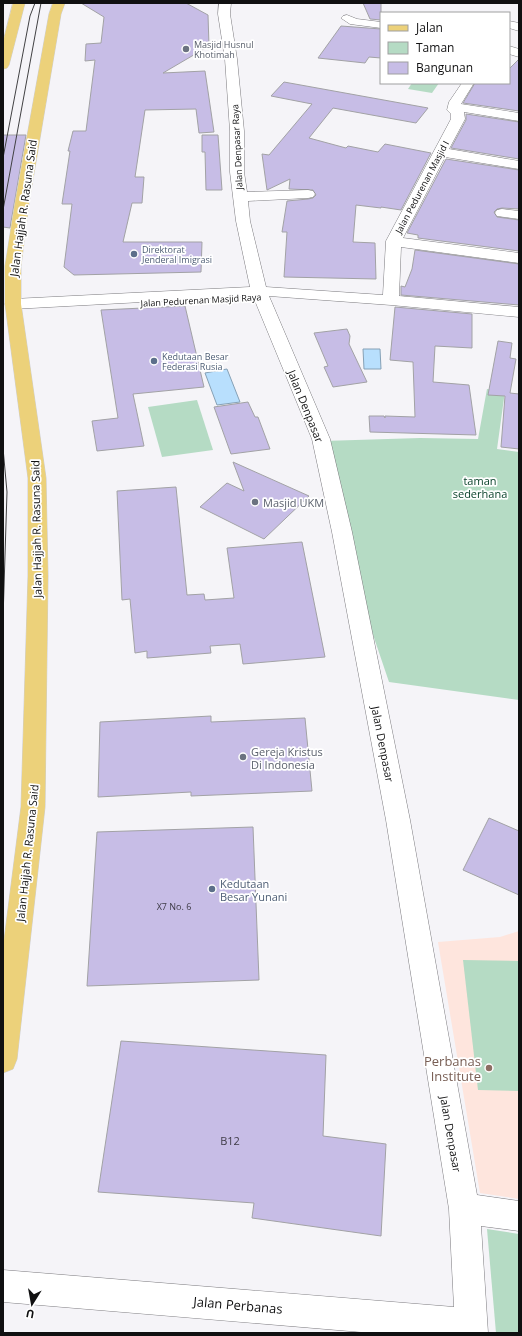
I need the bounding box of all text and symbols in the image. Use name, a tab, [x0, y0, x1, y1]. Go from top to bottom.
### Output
legend	[380, 12, 510, 84]
text: Jalan	[415, 19, 443, 36]
place label: Masjid Husnul Khotimah	[194, 38, 254, 61]
text: Taman	[416, 39, 454, 56]
marker: Masjid Husnul Khotimah	[181, 44, 191, 54]
text: Bangunan	[416, 59, 473, 76]
street label: Jalan Denpasar Raya	[228, 104, 246, 191]
street label: Jalan Pedurenan Masjid I	[392, 138, 452, 237]
street label: Jalan Hajjah R. Rasuna Said	[6, 139, 40, 278]
place label: Direktorat Jenderal Imigrasi	[141, 243, 212, 266]
marker: Direktorat Jenderal Imigrasi	[129, 249, 139, 259]
street label: Jalan Pedurenan Masjid Raya	[139, 290, 262, 310]
place label: Kedutaan Besar Federasi Rusia	[162, 350, 229, 373]
marker: Kedutaan Besar Federasi Rusia	[149, 356, 159, 366]
street label: Jalan Denpasar	[284, 366, 328, 445]
street label: Jalan Hajjah R. Rasuna Said	[27, 460, 45, 599]
park label: taman sederhana	[453, 473, 507, 501]
place label: Masjid UKM	[263, 495, 324, 510]
marker: Masjid UKM	[250, 497, 260, 507]
street label: Jalan Denpasar	[368, 704, 398, 784]
place label: Gereja Kristus Di Indonesia	[251, 744, 323, 772]
marker: Gereja Kristus Di Indonesia	[238, 752, 248, 762]
street label: Jalan Hajjah R. Rasuna Said	[12, 784, 42, 923]
place label: Kedutaan Besar Yunani	[220, 876, 287, 904]
marker: Kedutaan Besar Yunani	[207, 884, 217, 894]
house number: X7 No. 6	[157, 900, 191, 913]
place label: Perbanas Institute	[424, 1052, 481, 1085]
marker: Perbanas Institute	[484, 1063, 494, 1073]
street label: Jalan Denpasar	[437, 1094, 465, 1174]
house number: B12	[220, 1133, 240, 1148]
north arrow	[12, 1284, 52, 1324]
street label: Jalan Perbanas	[191, 1292, 283, 1318]
text: U	[24, 1306, 36, 1322]

